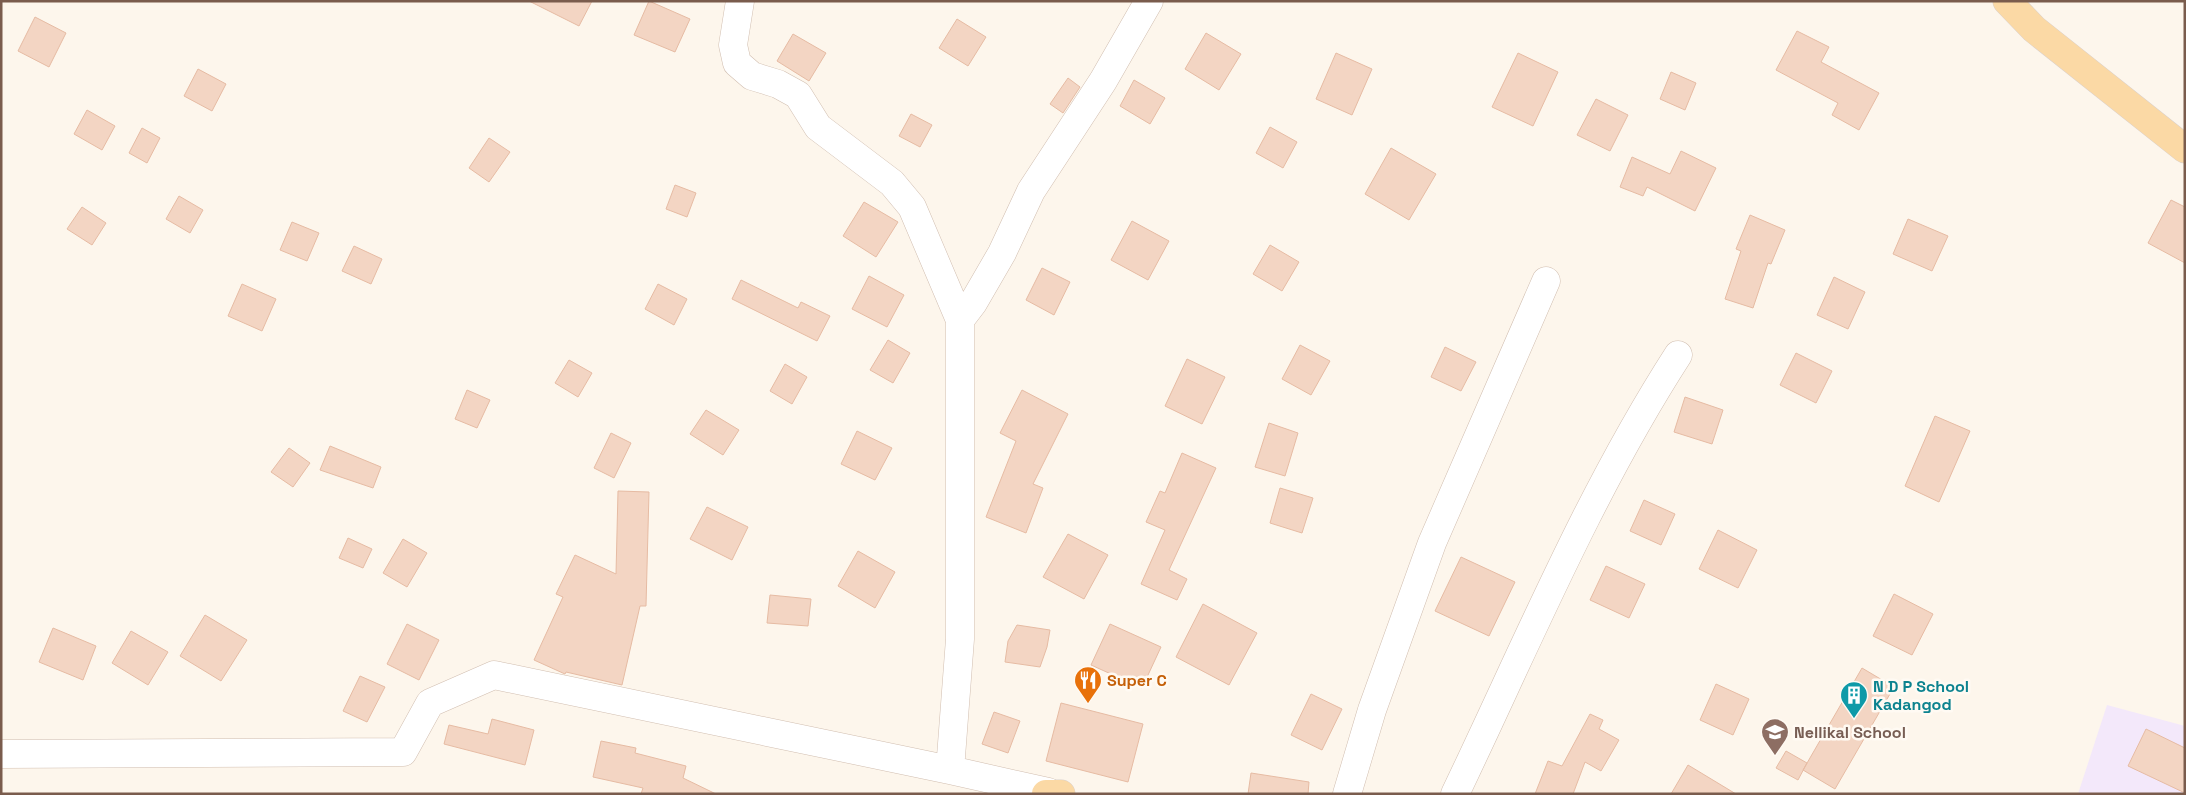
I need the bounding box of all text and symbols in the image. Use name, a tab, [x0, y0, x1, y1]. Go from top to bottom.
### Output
restaurant icon: Super C	[1073, 665, 1103, 704]
place label: Super C	[1107, 670, 1167, 691]
place label: N D P School Kadangod	[1873, 676, 1969, 715]
building icon: N D P School Kadangod	[1839, 680, 1869, 719]
school or university icon: Nellikal School	[1760, 717, 1790, 756]
place label: Nellikal School	[1794, 722, 1906, 743]

